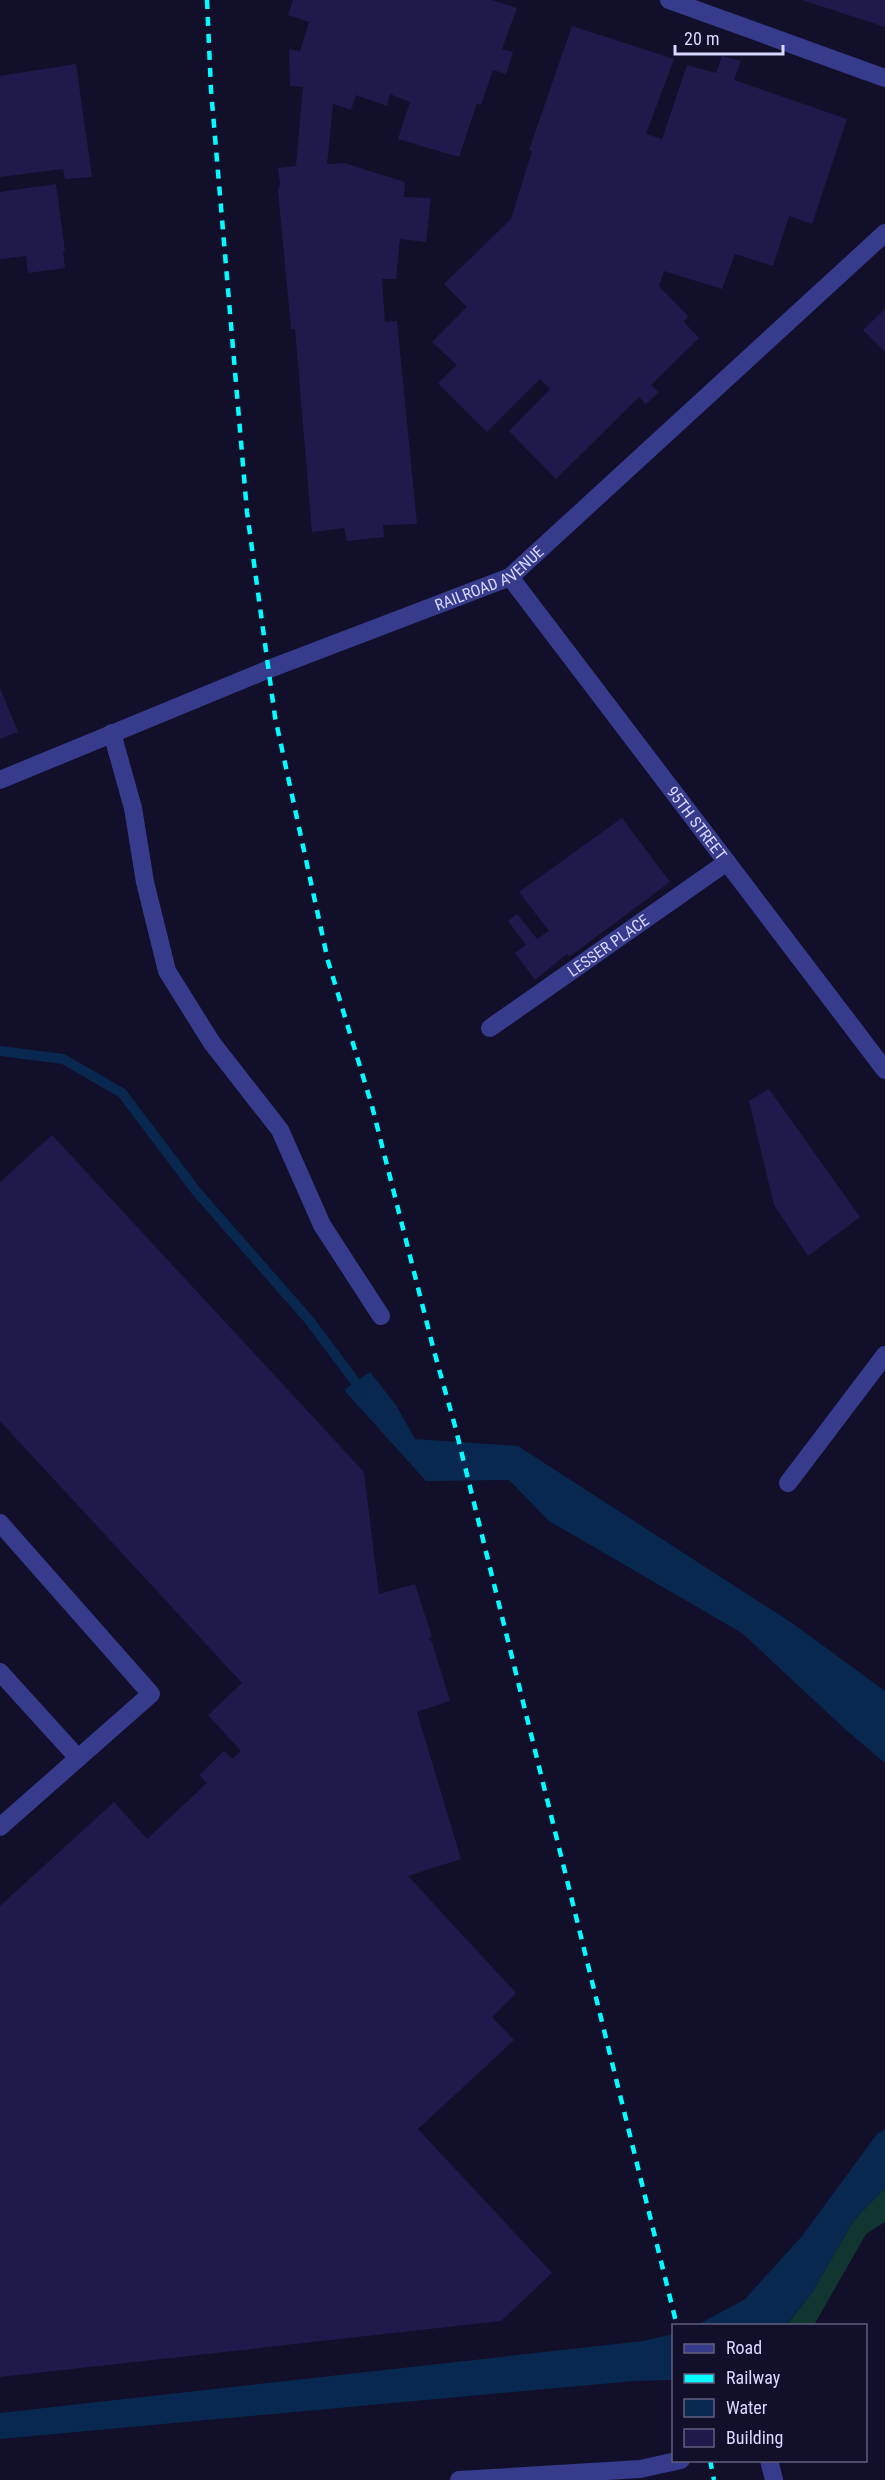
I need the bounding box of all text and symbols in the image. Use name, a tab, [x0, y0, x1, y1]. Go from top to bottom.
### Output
scale bar	[675, 18, 783, 56]
text: 20 m	[684, 28, 719, 49]
street label: RAILROAD AVENUE	[432, 542, 548, 615]
street label: 95TH STREET	[663, 783, 731, 864]
street label: LESSER PLACE	[564, 911, 653, 981]
legend	[672, 2324, 867, 2462]
text: Road	[726, 2337, 762, 2358]
text: Railway	[726, 2367, 781, 2388]
text: Water	[726, 2397, 768, 2418]
text: Building	[726, 2427, 783, 2448]

